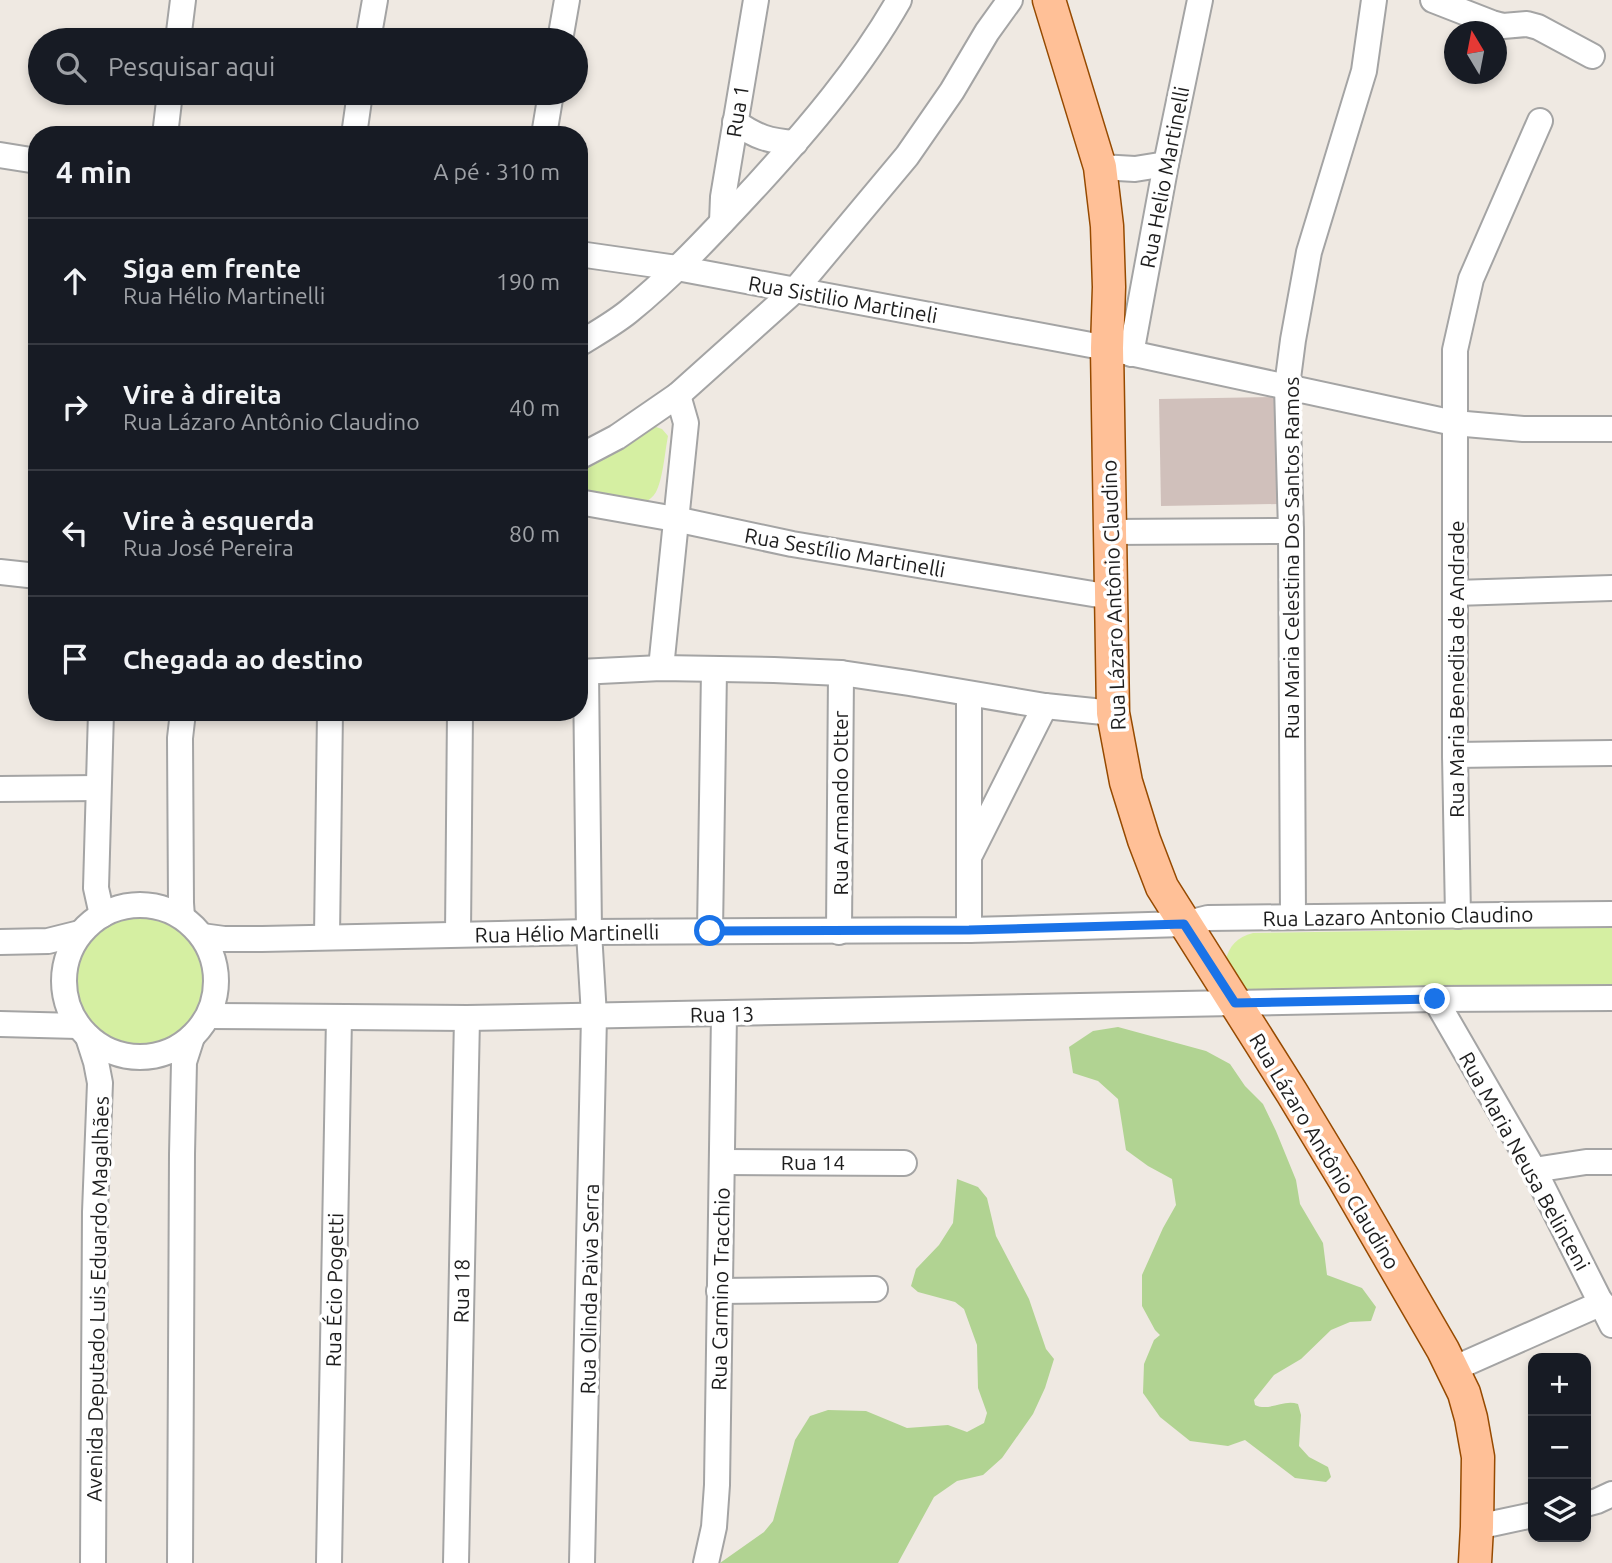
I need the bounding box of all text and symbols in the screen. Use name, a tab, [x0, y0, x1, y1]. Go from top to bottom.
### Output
north arrow	[1444, 21, 1507, 84]
search box	[28, 28, 588, 105]
icon: search	[52, 48, 90, 86]
text: Pesquisar aqui	[108, 52, 275, 81]
street label: Rua 1	[721, 83, 753, 139]
street label: Rua Helio Martinelli	[1135, 84, 1193, 270]
text: 4 min	[56, 155, 132, 189]
text: A pé · 310 m	[433, 159, 560, 184]
text: Siga em frente	[123, 254, 301, 283]
icon: ahead	[56, 262, 94, 300]
text: 190 m	[496, 269, 560, 294]
street label: Rua Sistilio Martineli	[747, 271, 939, 327]
text: Rua Hélio Martinelli	[123, 283, 325, 308]
street label: Rua Maria Celestina Dos Santos Ramos	[1279, 377, 1303, 739]
text: Vire à direita	[123, 380, 282, 409]
icon: right	[56, 388, 94, 426]
text: 40 m	[509, 395, 560, 420]
text: Rua Lázaro Antônio Claudino	[123, 409, 420, 434]
street label: Rua Lázaro Antônio Claudino	[1096, 459, 1130, 731]
text: Vire à esquerda	[123, 506, 314, 535]
icon: left	[56, 514, 94, 552]
street label: Rua Maria Benedita de Andrade	[1444, 520, 1468, 818]
text: 80 m	[509, 521, 560, 546]
street label: Rua Sestílio Martinelli	[743, 523, 947, 581]
text: Rua José Pereira	[123, 535, 294, 560]
icon: arrive	[56, 640, 94, 678]
text: Chegada ao destino	[123, 645, 363, 674]
street label: Rua Armando Otter	[828, 711, 852, 895]
street label: Rua Lazaro Antonio Claudino	[1262, 902, 1534, 930]
route start	[694, 915, 725, 946]
street label: Rua Hélio Martinelli	[474, 919, 660, 947]
route end	[1419, 983, 1450, 1014]
street label: Rua 13	[690, 1001, 754, 1027]
street label: Rua Lázaro Antônio Claudino	[1245, 1029, 1405, 1273]
street label: Rua Maria Neusa Belinteni	[1455, 1048, 1595, 1274]
street label: Avenida Deputado Luis Eduardo Magalhães	[81, 1096, 113, 1502]
street label: Rua 14	[781, 1150, 845, 1174]
street label: Rua Olinda Paiva Serra	[575, 1183, 603, 1395]
street label: Rua Carmino Tracchio	[706, 1187, 734, 1391]
street label: Rua Écio Pogetti	[321, 1213, 347, 1367]
street label: Rua 18	[448, 1259, 474, 1323]
map controls	[1528, 1353, 1591, 1542]
button: +	[1528, 1353, 1591, 1416]
button: −	[1528, 1416, 1591, 1479]
button: layers	[1528, 1479, 1591, 1542]

